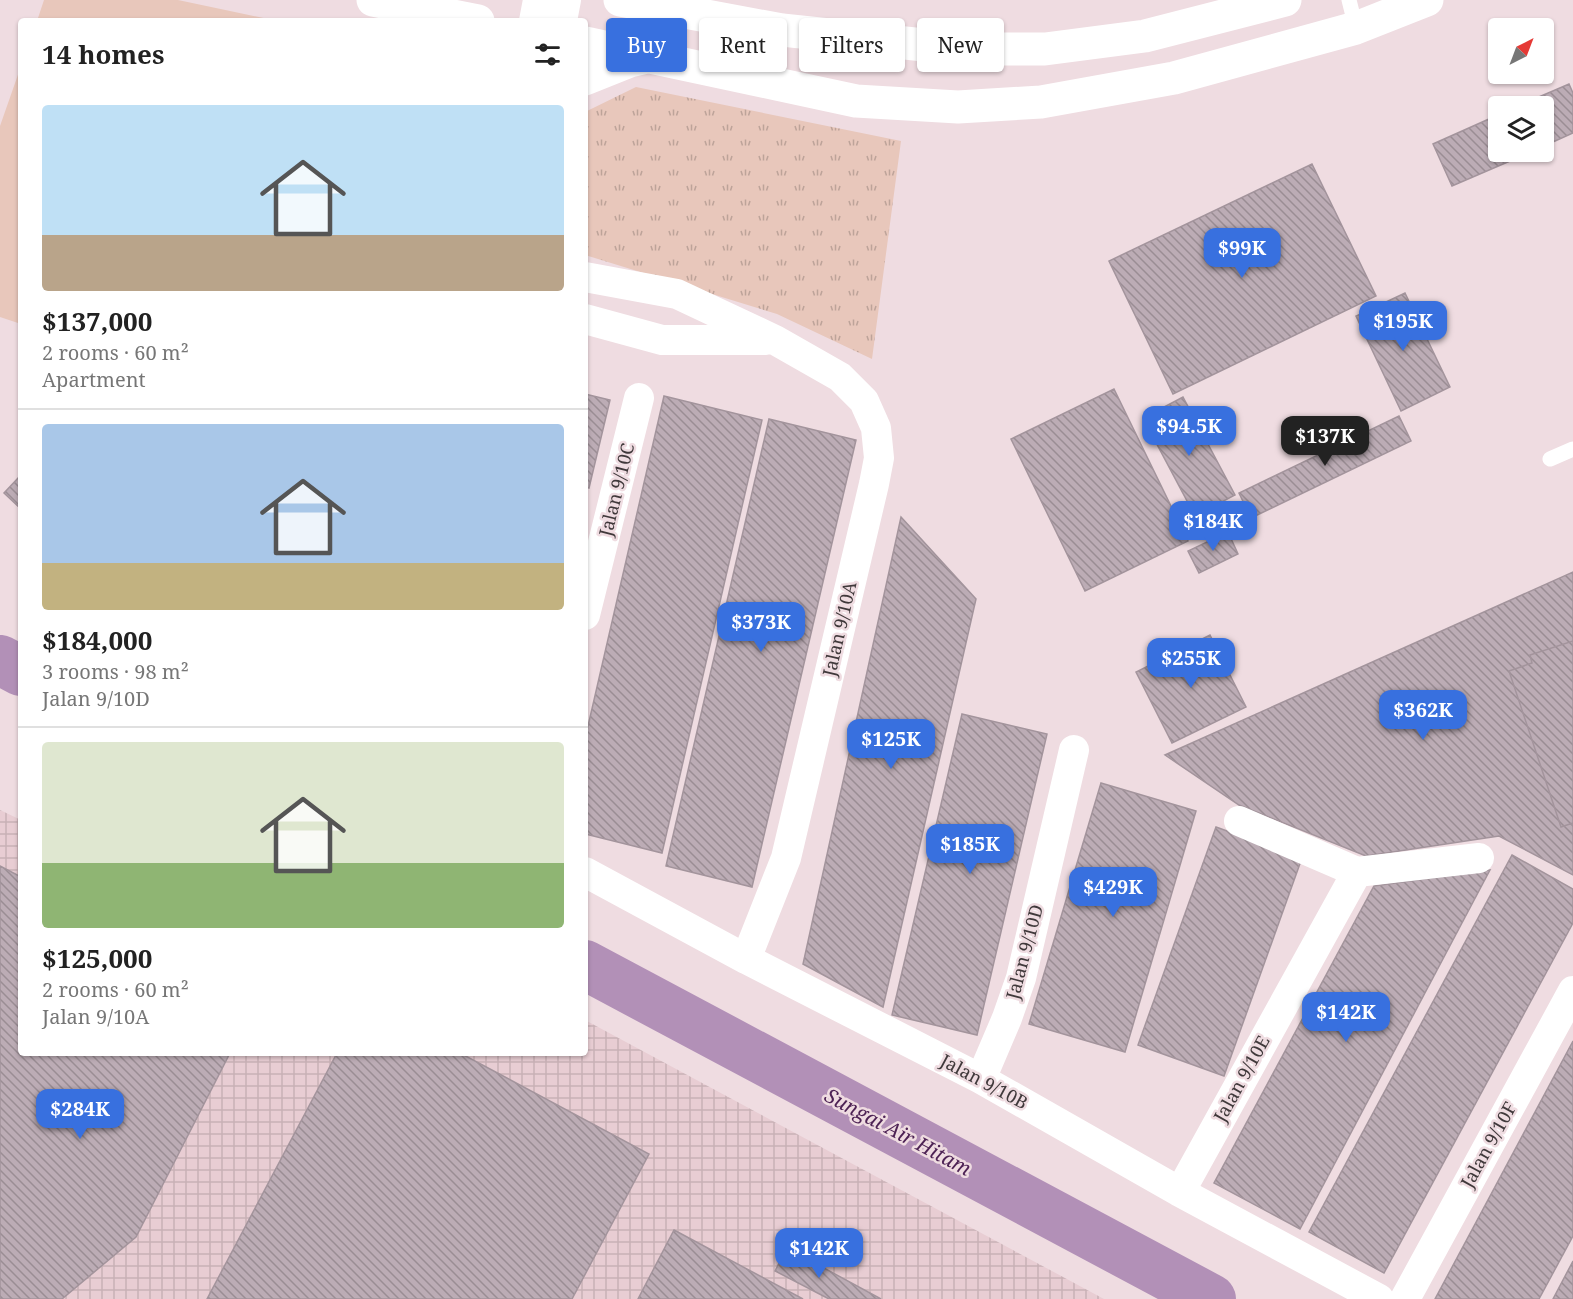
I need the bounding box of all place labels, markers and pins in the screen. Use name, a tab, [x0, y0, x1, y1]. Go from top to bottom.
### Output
pin: $99K	[1206, 228, 1278, 279]
pin: $195K	[1361, 301, 1445, 352]
pin: $94.5K	[1140, 406, 1238, 457]
pin: $137K	[1283, 416, 1367, 467]
pin: $184K	[1171, 501, 1255, 552]
pin: $373K	[719, 602, 803, 653]
pin: $255K	[1149, 638, 1233, 689]
pin: $362K	[1381, 690, 1465, 741]
pin: $125K	[849, 719, 933, 770]
pin: $185K	[928, 824, 1012, 875]
pin: $429K	[1071, 867, 1155, 918]
pin: $142K	[1304, 992, 1388, 1043]
pin: $284K	[38, 1089, 122, 1140]
pin: $142K	[777, 1228, 861, 1279]

